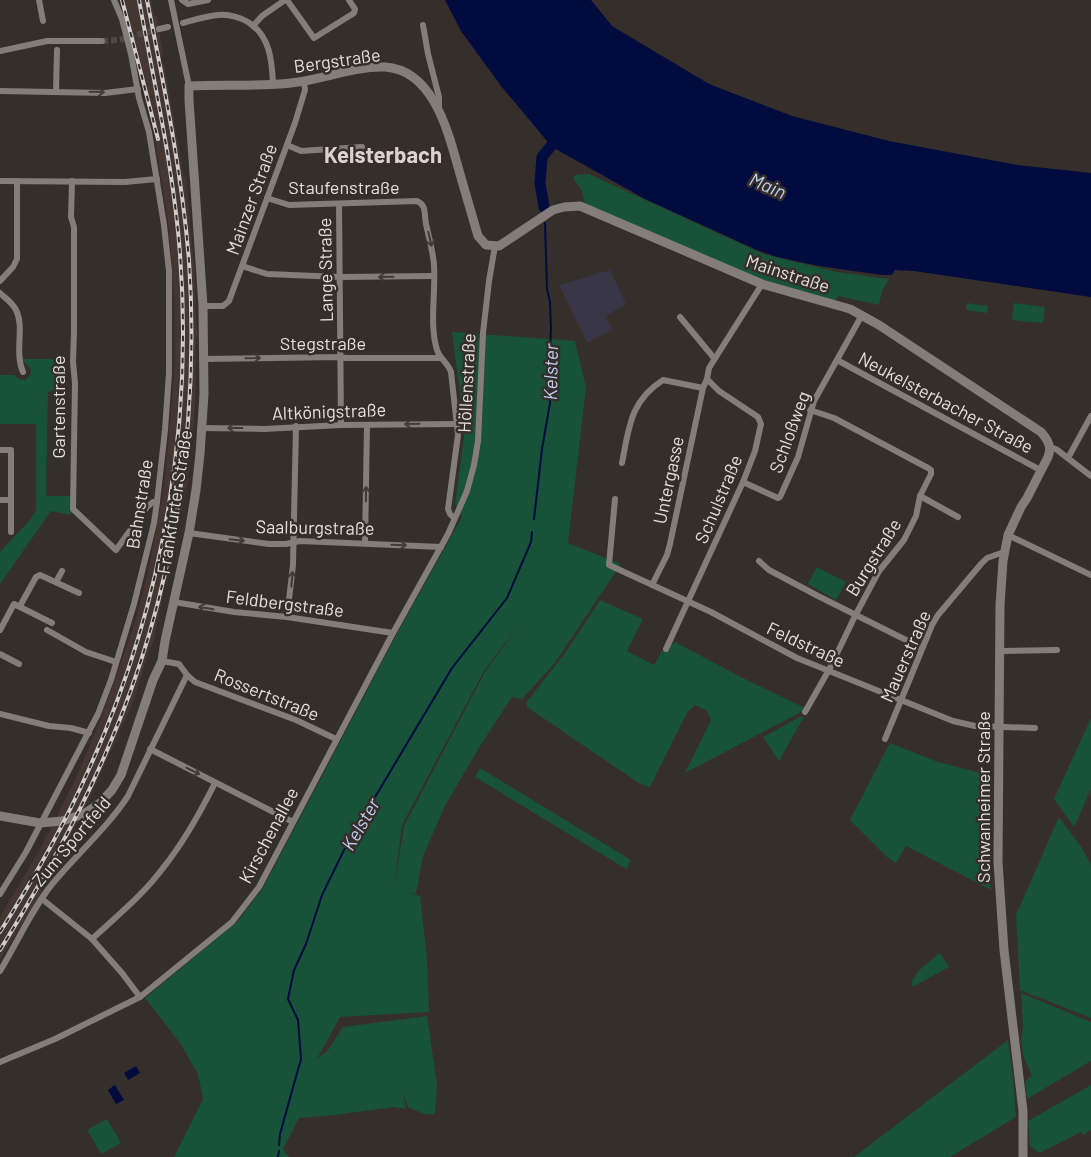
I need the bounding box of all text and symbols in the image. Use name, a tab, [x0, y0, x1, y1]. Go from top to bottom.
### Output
street label: Bergstraße	[292, 43, 382, 77]
one-way arrow	[89, 88, 105, 97]
street label: Mainzer Straße	[221, 140, 281, 258]
district label: Kelsterbach	[324, 141, 442, 167]
water label: Main	[746, 167, 790, 203]
street label: Staufenstraße	[288, 176, 400, 198]
street label: Lange Straße	[313, 218, 337, 322]
one-way arrow	[426, 231, 435, 247]
street label: Mainstraße	[743, 249, 833, 297]
one-way arrow	[378, 272, 394, 281]
street label: Stegstraße	[280, 332, 366, 354]
street label: Höllenstraße	[452, 333, 480, 433]
water label: Kelster	[538, 342, 562, 401]
street label: Neukelsterbacher Straße	[855, 347, 1037, 457]
one-way arrow	[244, 353, 261, 363]
street label: Gartenstraße	[47, 355, 69, 459]
street label: Schloßweg	[764, 388, 814, 476]
street label: Altkönigstraße	[272, 398, 386, 424]
one-way arrow	[404, 419, 420, 429]
one-way arrow	[228, 423, 244, 433]
street label: Frankfurter Straße	[152, 428, 196, 576]
street label: Untergasse	[648, 434, 688, 526]
street label: Schulstraße	[690, 451, 746, 547]
street label: Bahnstraße	[121, 458, 157, 550]
one-way arrow	[361, 487, 371, 503]
street label: Burgstraße	[841, 514, 905, 600]
street label: Saalburgstraße	[255, 515, 375, 539]
one-way arrow	[229, 535, 245, 545]
one-way arrow	[391, 540, 407, 549]
one-way arrow	[287, 572, 296, 588]
street label: Feldbergstraße	[225, 585, 345, 621]
one-way arrow	[198, 602, 214, 612]
street label: Mauerstraße	[875, 607, 935, 705]
street label: Feldstraße	[763, 616, 849, 672]
street label: Rossertstraße	[211, 663, 323, 725]
street label: Schwanheimer Straße	[972, 711, 994, 883]
one-way arrow	[186, 766, 201, 776]
street label: Kirschenallee	[233, 783, 303, 887]
street label: Zum Sportfeld	[27, 792, 115, 890]
water label: Kelster	[336, 793, 385, 854]

